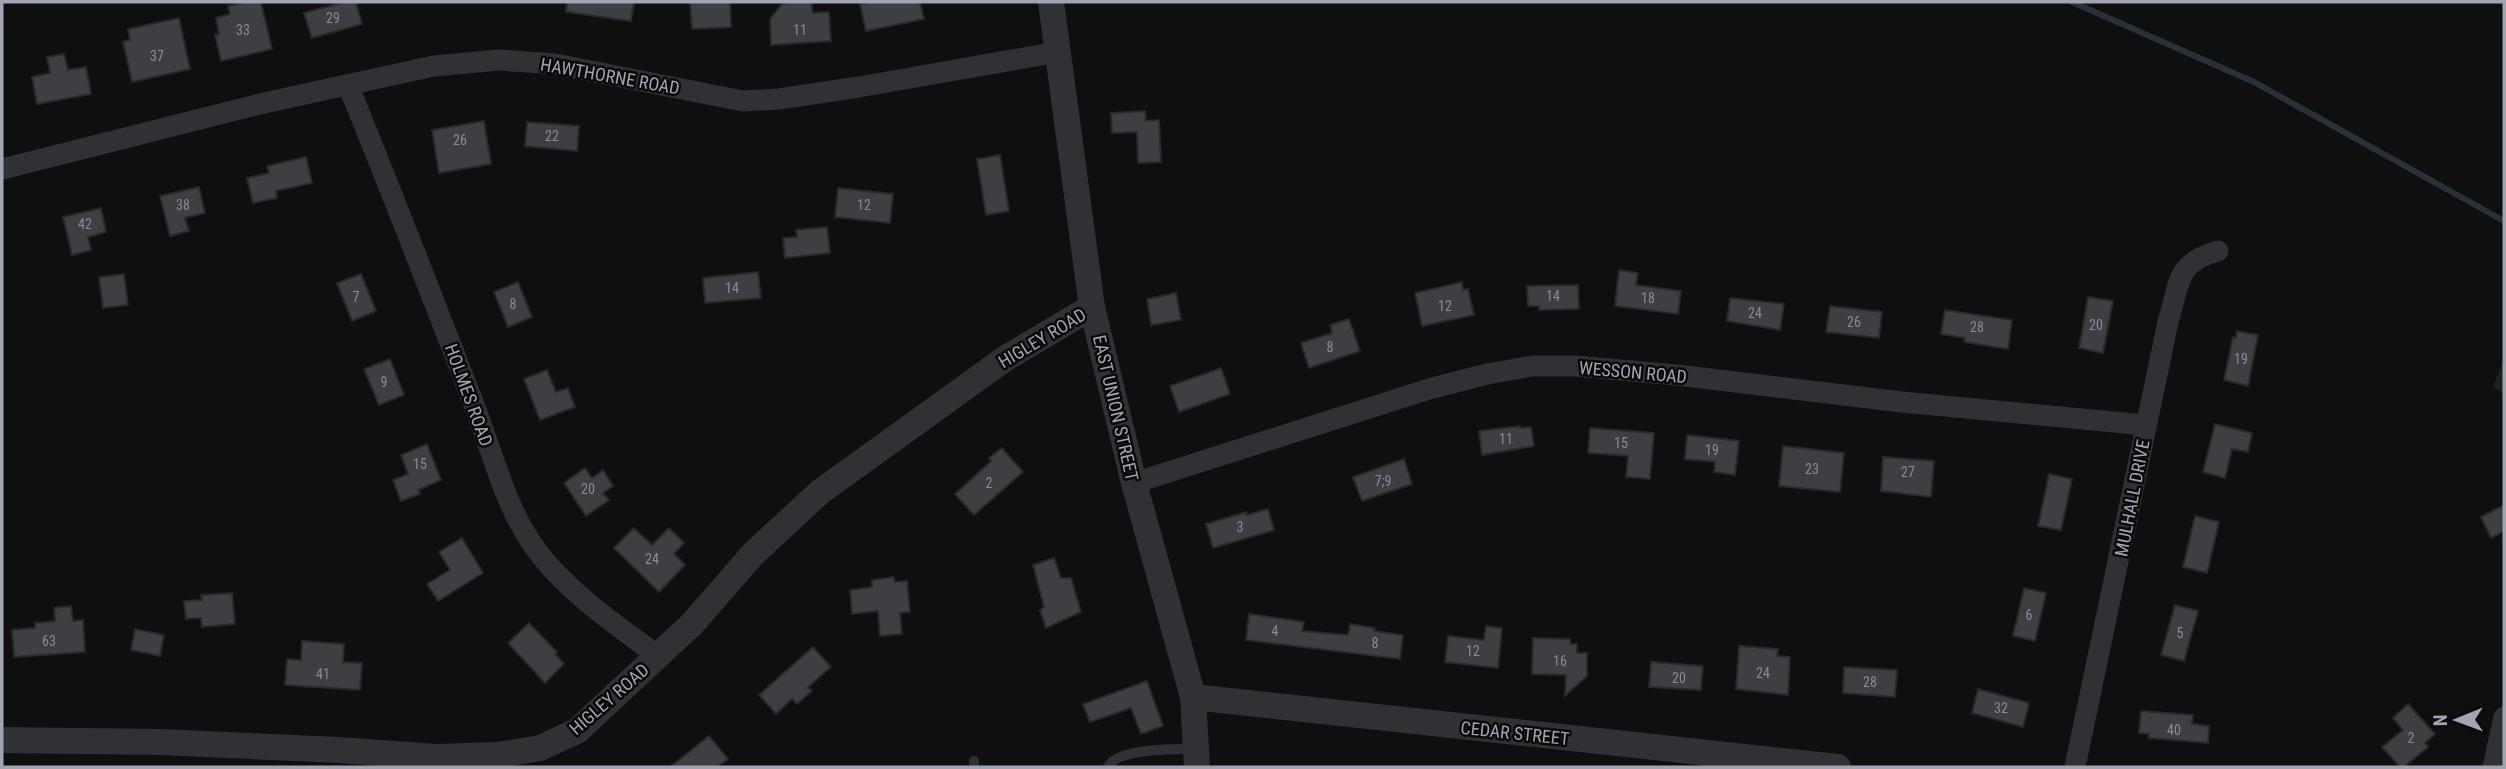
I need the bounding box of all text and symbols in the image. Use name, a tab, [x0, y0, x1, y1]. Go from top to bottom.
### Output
house number: 29	[326, 10, 340, 26]
house number: 33	[236, 22, 250, 38]
house number: 11	[793, 22, 807, 38]
house number: 37	[150, 48, 164, 64]
street label: HAWTHORNE ROAD	[539, 53, 681, 99]
house number: 22	[545, 128, 559, 144]
house number: 26	[453, 132, 467, 148]
house number: 38	[176, 197, 190, 213]
house number: 12	[857, 197, 871, 213]
house number: 42	[78, 216, 92, 232]
house number: 14	[725, 280, 739, 296]
house number: 14	[1546, 288, 1560, 304]
house number: 7	[353, 289, 360, 305]
house number: 18	[1641, 290, 1655, 306]
house number: 8	[510, 296, 517, 312]
house number: 12	[1438, 298, 1452, 314]
street label: HIGLEY ROAD	[994, 304, 1090, 372]
house number: 24	[1748, 305, 1762, 321]
house number: 26	[1847, 314, 1861, 330]
house number: 20	[2089, 317, 2103, 333]
house number: 28	[1970, 319, 1984, 335]
street label: EAST UNION STREET	[1089, 333, 1143, 483]
house number: 8	[1327, 339, 1334, 355]
street label: HOLMES ROAD	[441, 341, 497, 449]
house number: 19	[2234, 351, 2248, 367]
street label: WESSON ROAD	[1578, 357, 1688, 387]
house number: 9	[381, 374, 387, 390]
house number: 11	[1499, 431, 1513, 447]
house number: 15	[1614, 435, 1628, 451]
street label: MULHALL DRIVE	[2110, 438, 2154, 558]
house number: 19	[1705, 442, 1719, 458]
house number: 15	[413, 456, 427, 472]
house number: 23	[1805, 461, 1819, 477]
house number: 27	[1901, 464, 1915, 480]
house number: 7;9	[1375, 473, 1391, 489]
house number: 2	[986, 475, 993, 491]
house number: 20	[581, 481, 595, 497]
house number: 3	[1237, 519, 1243, 535]
house number: 24	[645, 551, 659, 567]
house number: 6	[2026, 607, 2033, 623]
house number: 4	[1272, 623, 1279, 639]
house number: 5	[2177, 625, 2184, 641]
house number: 63	[42, 633, 56, 649]
house number: 8	[1372, 635, 1379, 651]
house number: 12	[1466, 643, 1480, 659]
house number: 16	[1553, 653, 1567, 669]
street label: HIGLEY ROAD	[565, 659, 653, 739]
house number: 24	[1756, 665, 1770, 681]
house number: 41	[316, 666, 330, 682]
house number: 20	[1672, 670, 1686, 686]
house number: 28	[1863, 674, 1877, 690]
north arrow	[2422, 685, 2492, 755]
house number: 32	[1994, 700, 2008, 716]
text: N	[2429, 714, 2452, 726]
street label: CEDAR STREET	[1460, 717, 1570, 749]
house number: 40	[2167, 722, 2181, 738]
house number: 2	[2408, 730, 2415, 746]

